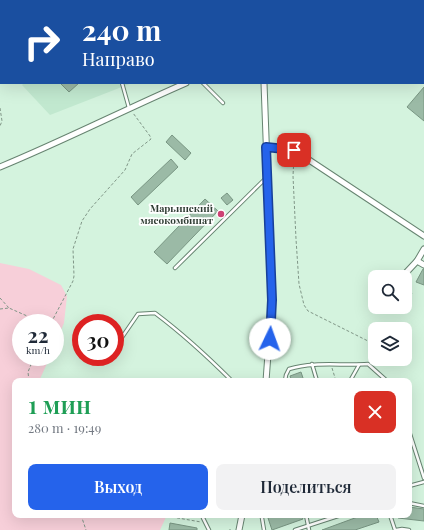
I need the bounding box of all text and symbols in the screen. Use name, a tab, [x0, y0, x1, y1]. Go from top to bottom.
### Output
text: 240 m	[82, 11, 161, 48]
icon: right	[16, 16, 68, 68]
text: Направо	[82, 47, 155, 71]
pin	[277, 133, 311, 167]
icon: arrive	[283, 139, 305, 161]
place label: Марьинский мясокомбинат	[140, 201, 213, 227]
marker: Марьинский мясокомбинат	[216, 209, 226, 219]
map controls	[368, 270, 412, 366]
button: search	[368, 270, 412, 314]
speed limit sign: 30	[72, 314, 124, 366]
position arrow	[249, 318, 291, 360]
text: 22	[28, 321, 48, 348]
button: layers	[368, 322, 412, 366]
text: km/h	[26, 343, 50, 357]
text: 1 мин	[28, 388, 91, 420]
button: close	[354, 391, 396, 433]
text: 280 m · 19:49	[28, 419, 101, 436]
button: Выход	[28, 464, 208, 510]
button: Поделиться	[216, 464, 396, 510]

